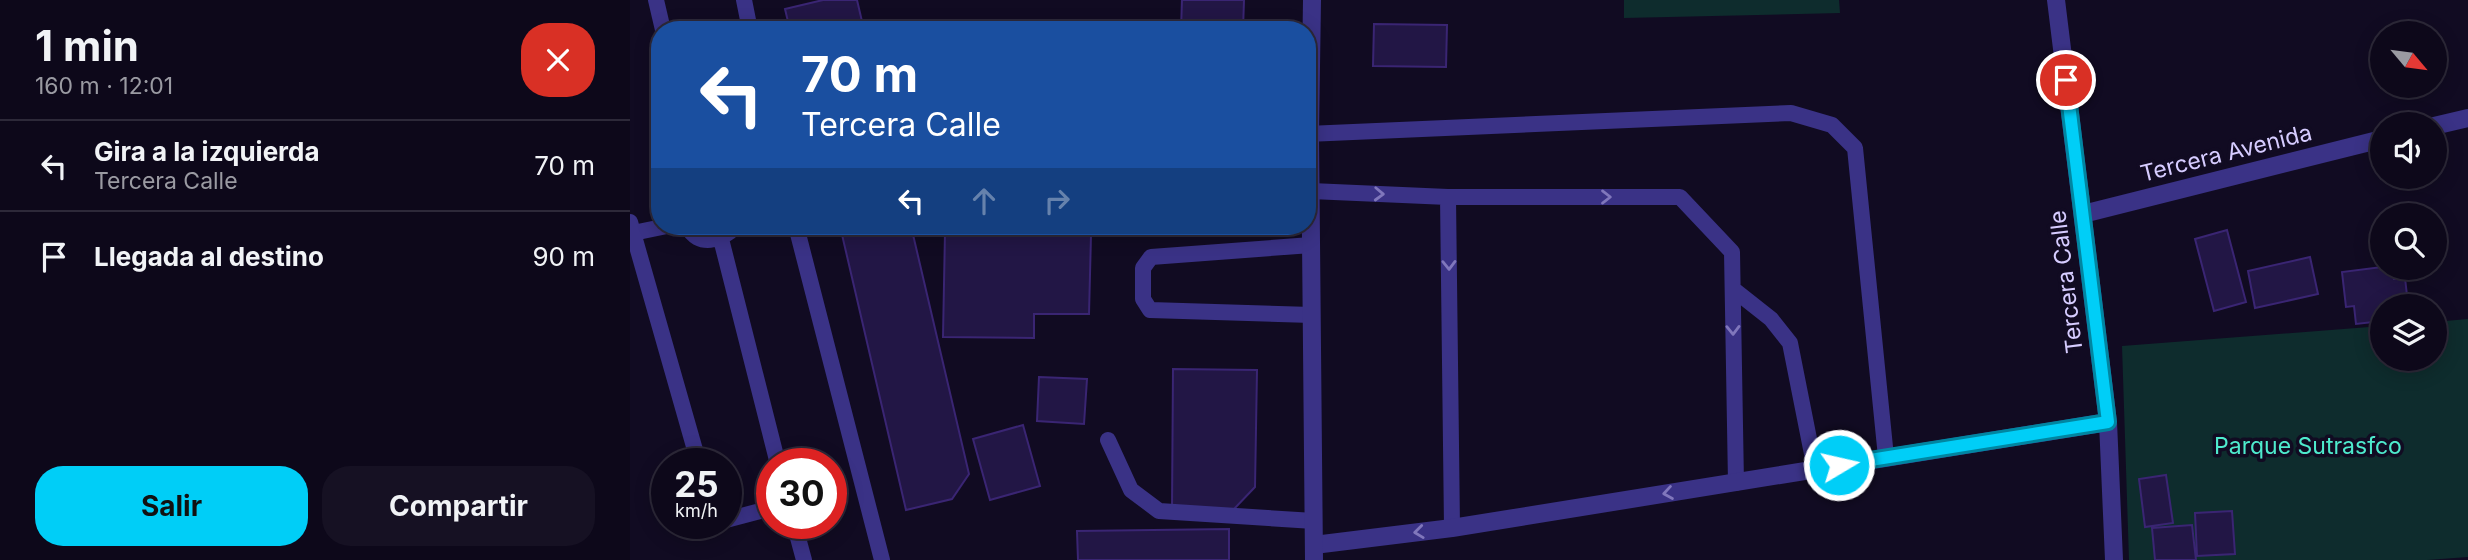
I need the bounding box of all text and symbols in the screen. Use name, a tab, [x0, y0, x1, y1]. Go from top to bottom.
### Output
text: 1 min	[35, 20, 139, 71]
north arrow	[2370, 21, 2446, 98]
map controls	[2370, 21, 2447, 371]
button: close	[521, 23, 595, 97]
text: 70 m	[801, 45, 918, 104]
icon: left	[686, 49, 777, 140]
pin	[2036, 50, 2096, 110]
icon: arrive	[2047, 61, 2085, 99]
text: 160 m · 12:01	[35, 72, 173, 100]
text: Tercera Calle	[801, 105, 1001, 144]
button: sound	[2370, 112, 2447, 189]
street label: Tercera Avenida	[2137, 118, 2315, 188]
text: Gira a la izquierda	[94, 136, 320, 167]
icon: left	[35, 147, 73, 185]
text: 70 m	[534, 150, 595, 181]
text: Tercera Calle	[94, 167, 238, 195]
icon: left	[892, 182, 930, 220]
icon: ahead	[965, 182, 1003, 220]
icon: right	[1038, 182, 1076, 220]
one-way arrow	[1374, 187, 1385, 202]
one-way arrow	[1602, 189, 1612, 205]
button: search	[2370, 203, 2447, 280]
street label: Tercera Calle	[2043, 209, 2089, 355]
icon: arrive	[35, 238, 73, 276]
text: Llegada al destino	[94, 241, 324, 272]
text: 90 m	[532, 241, 595, 272]
one-way arrow	[1441, 260, 1457, 271]
button: layers	[2370, 294, 2447, 371]
one-way arrow	[1725, 325, 1741, 336]
position arrow	[1802, 428, 1876, 502]
park label: Parque Sutrasfco	[2214, 432, 2402, 460]
speed limit sign: 30	[756, 448, 847, 539]
text: 25	[674, 463, 719, 505]
button: Salir	[35, 466, 308, 546]
button: Compartir	[322, 466, 595, 546]
one-way arrow	[1662, 485, 1674, 500]
text: km/h	[675, 500, 718, 521]
one-way arrow	[1413, 524, 1425, 539]

